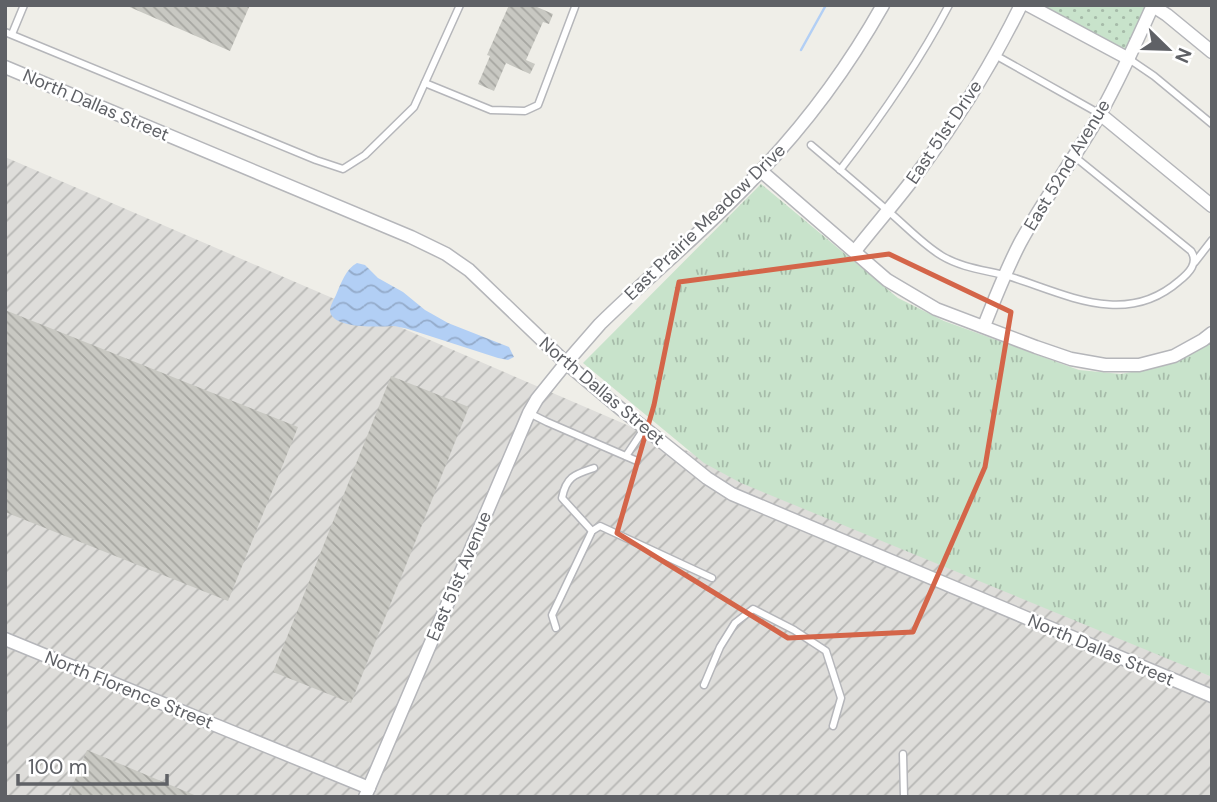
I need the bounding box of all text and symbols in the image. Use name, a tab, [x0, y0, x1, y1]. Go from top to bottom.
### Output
north arrow	[1133, 14, 1203, 84]
text: N	[1169, 44, 1197, 67]
street label: North Dallas Street	[19, 63, 173, 147]
street label: East 51st Drive	[900, 75, 988, 189]
street label: East 52nd Avenue	[1018, 95, 1116, 235]
street label: East Prairie Meadow Drive	[619, 138, 791, 306]
street label: North Dallas Street	[534, 331, 670, 451]
street label: East 51st Avenue	[421, 507, 497, 645]
street label: North Dallas Street	[1024, 608, 1178, 692]
street label: North Florence Street	[41, 645, 217, 735]
scale bar	[18, 742, 166, 786]
text: 100 m	[28, 753, 88, 781]

